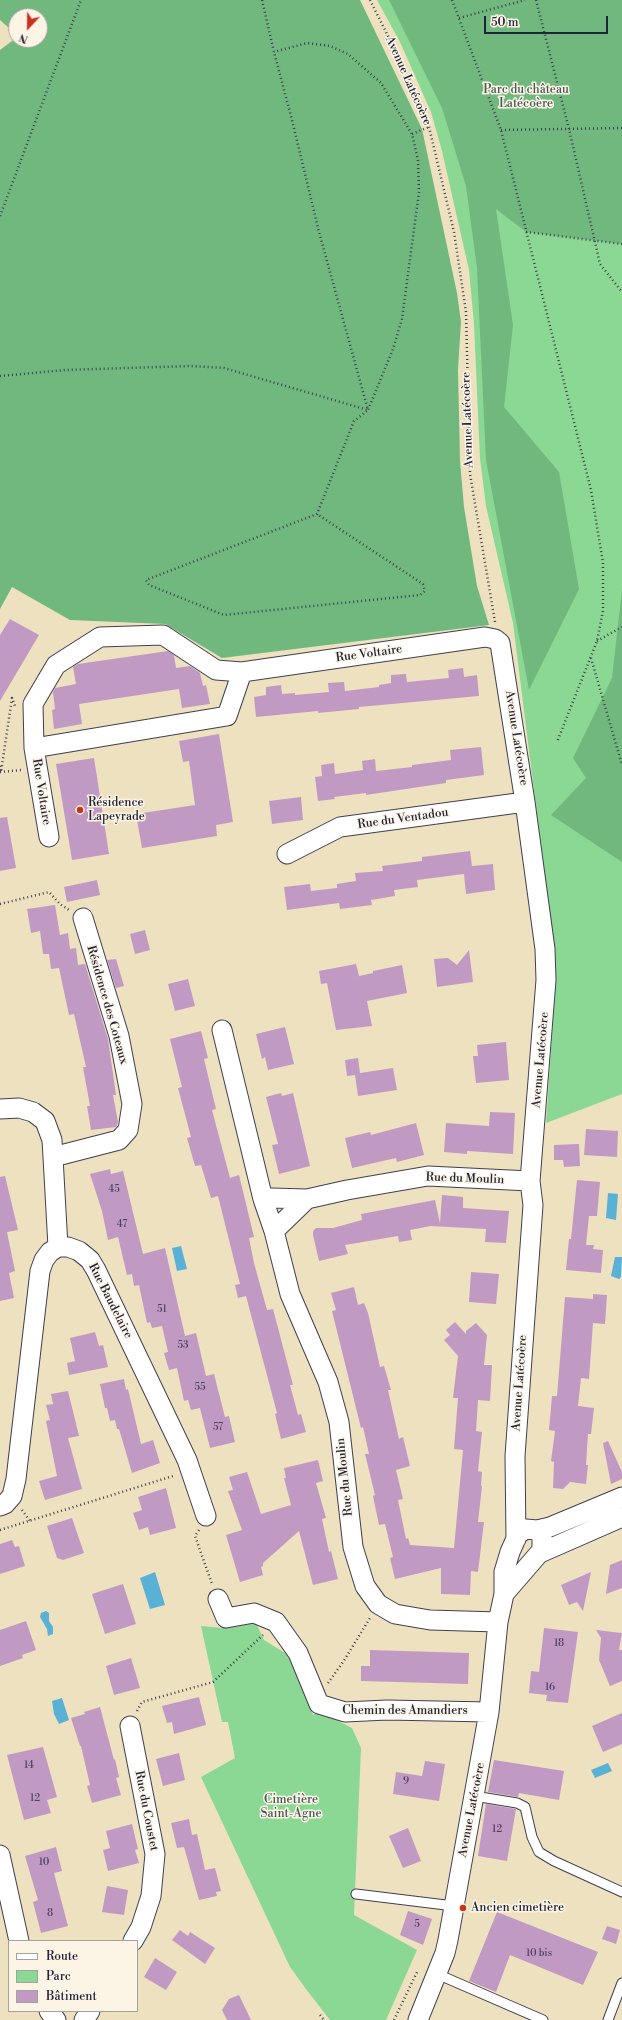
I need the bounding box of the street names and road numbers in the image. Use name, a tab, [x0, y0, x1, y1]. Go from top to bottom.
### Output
street label: Avenue Latécoère	[382, 34, 434, 128]
street label: Avenue Latécoère	[459, 372, 477, 468]
street label: Rue Voltaire	[335, 642, 403, 666]
street label: Avenue Latécoère	[501, 689, 531, 787]
street label: Rue Voltaire	[29, 758, 53, 826]
street label: Rue du Ventadou	[357, 806, 449, 832]
street label: Résidence des Coteaux	[83, 944, 131, 1066]
street label: Avenue Latécoère	[530, 1011, 552, 1109]
street label: Rue du Moulin	[425, 1170, 505, 1188]
street label: Rue Baudelaire	[85, 1261, 135, 1341]
street label: Avenue Latécoère	[509, 1334, 531, 1432]
street label: Rue du Moulin	[334, 1437, 356, 1517]
street label: Chemin des Amandiers	[342, 1704, 468, 1718]
street label: Avenue Latécoère	[456, 1761, 488, 1859]
street label: Rue du Coustet	[131, 1770, 161, 1852]

